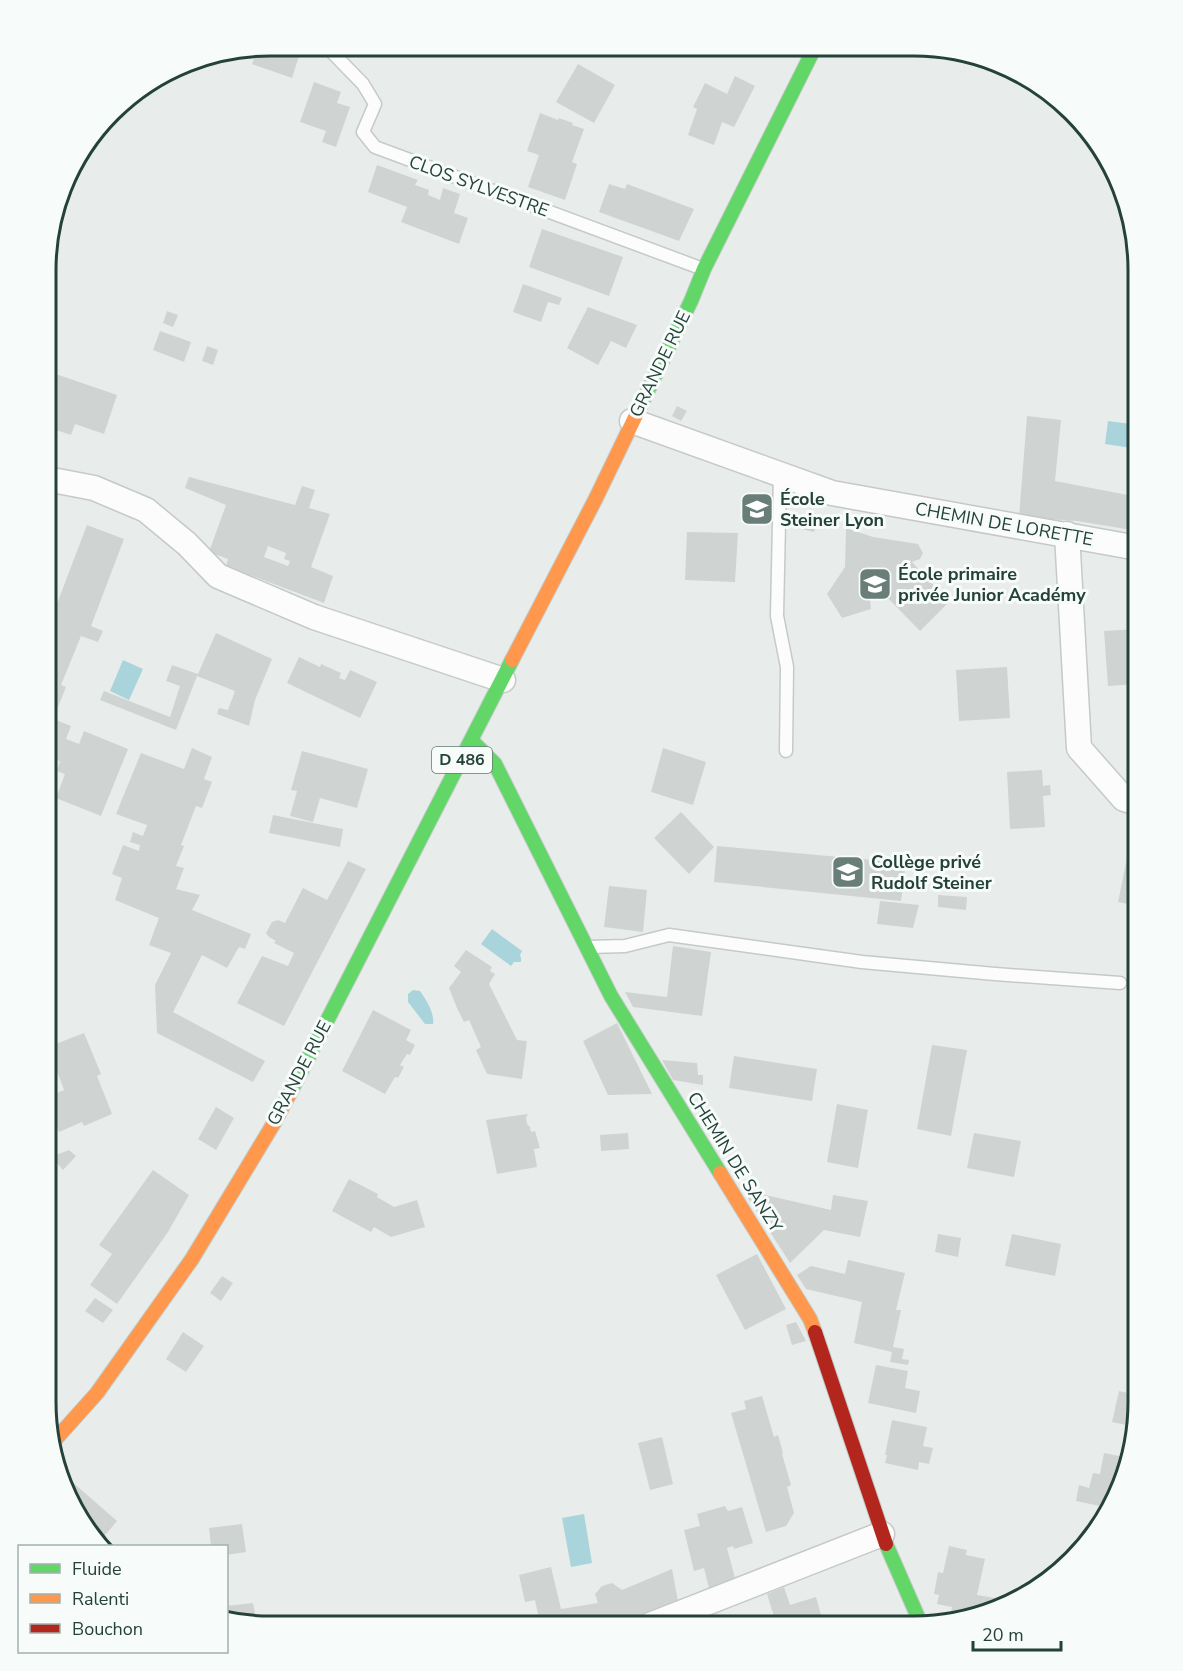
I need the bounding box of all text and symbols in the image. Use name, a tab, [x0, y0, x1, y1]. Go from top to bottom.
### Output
street label: CLOS SYLVESTRE	[406, 150, 552, 222]
street label: GRANDE RUE	[624, 307, 696, 421]
place label: École Steiner Lyon	[780, 487, 884, 532]
school or university icon: École Steiner Lyon	[739, 491, 775, 527]
street label: CHEMIN DE LORETTE	[913, 497, 1095, 551]
place label: École primaire privée Junior Académy	[898, 562, 1086, 607]
school or university icon: École primaire privée Junior Académy	[857, 566, 893, 602]
road number: D 486	[432, 747, 492, 773]
place label: Collège privé Rudolf Steiner	[871, 850, 992, 895]
school or university icon: Collège privé Rudolf Steiner	[830, 854, 866, 890]
street label: GRANDE RUE	[261, 1016, 337, 1130]
street label: CHEMIN DE SANZY	[682, 1087, 788, 1237]
legend	[18, 1545, 228, 1653]
text: Fluide	[72, 1557, 122, 1581]
text: Ralenti	[72, 1587, 129, 1611]
scale bar	[973, 1614, 1062, 1652]
text: Bouchon	[72, 1617, 143, 1641]
text: 20 m	[982, 1623, 1024, 1647]

